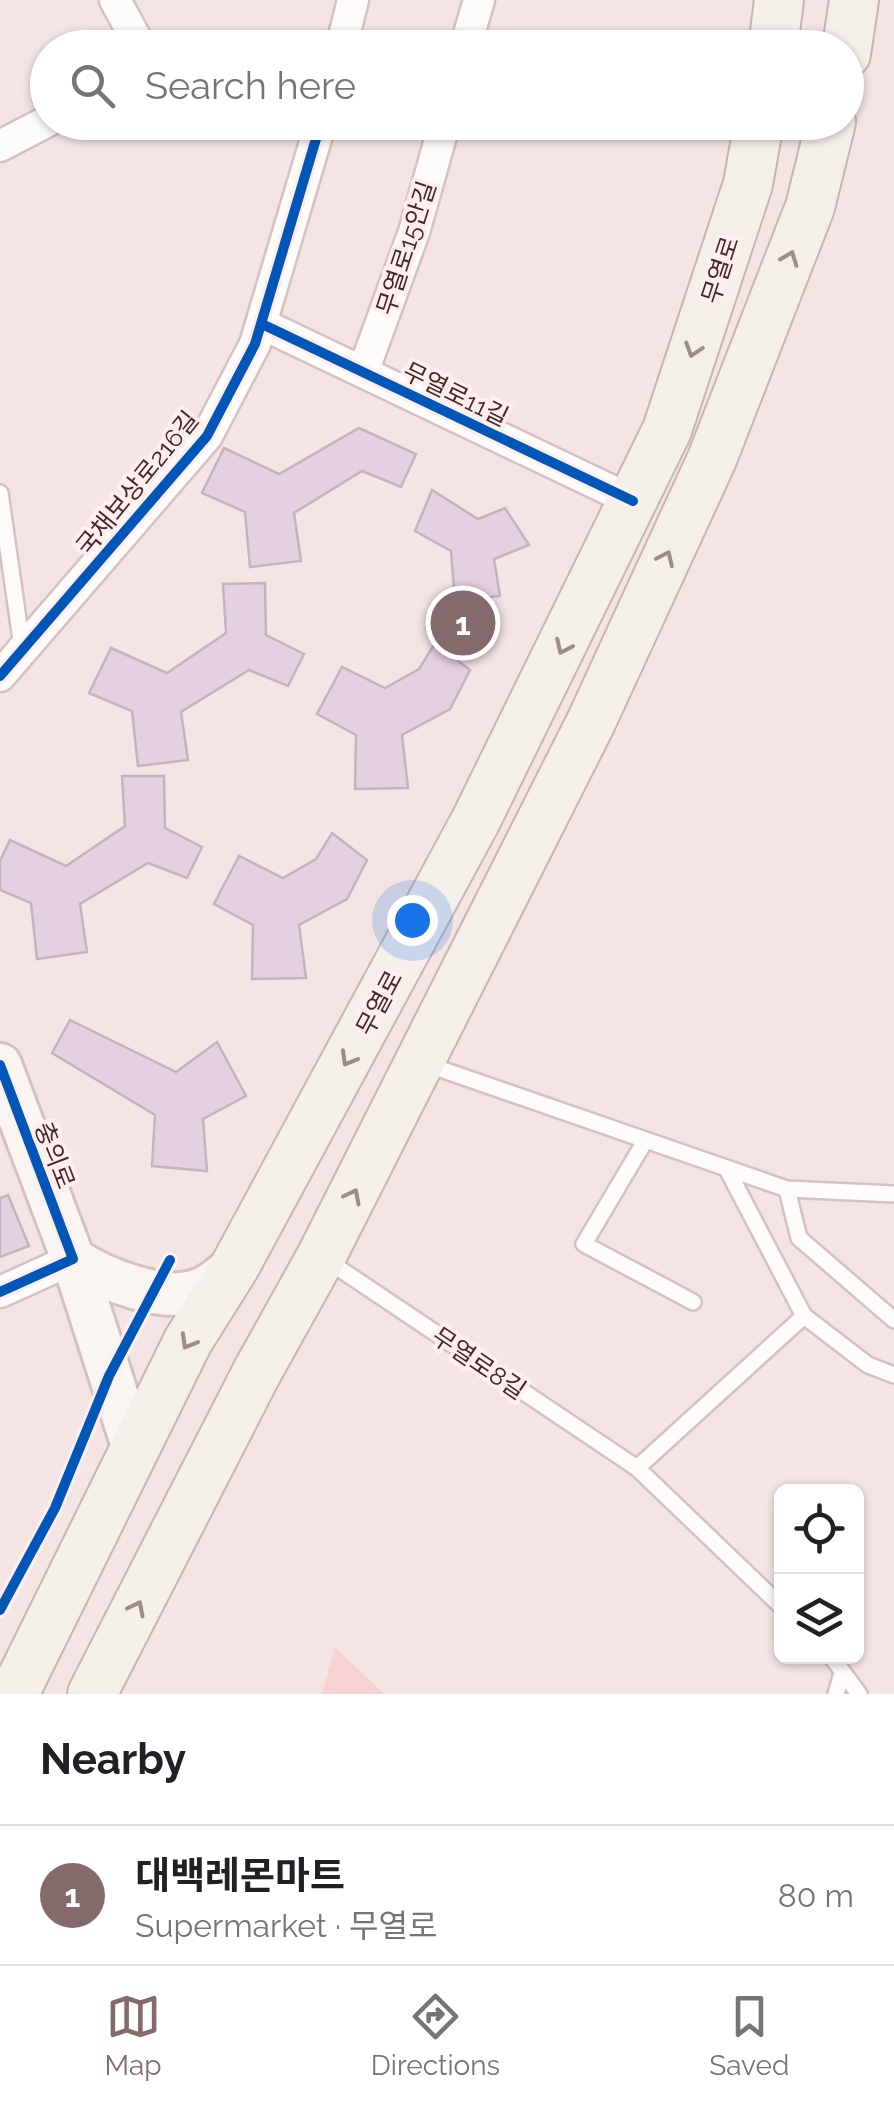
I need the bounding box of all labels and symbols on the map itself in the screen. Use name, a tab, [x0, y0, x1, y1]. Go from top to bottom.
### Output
street label: 무열로15안길	[370, 177, 442, 319]
street label: 무열로	[695, 233, 745, 307]
one-way arrow	[779, 251, 799, 268]
one-way arrow	[685, 341, 705, 358]
street label: 무열로11길	[398, 356, 514, 432]
street label: 국채보상로216길	[70, 405, 204, 561]
one-way arrow	[653, 551, 673, 569]
pin: 1	[430, 586, 496, 660]
one-way arrow	[555, 637, 575, 655]
your location	[387, 895, 438, 946]
street label: 무열로	[350, 965, 408, 1041]
one-way arrow	[340, 1049, 360, 1067]
street label: 충의로	[29, 1117, 81, 1193]
one-way arrow	[341, 1188, 360, 1206]
street label: 무열로8길	[426, 1321, 532, 1405]
one-way arrow	[181, 1332, 201, 1350]
one-way arrow	[125, 1600, 144, 1618]

